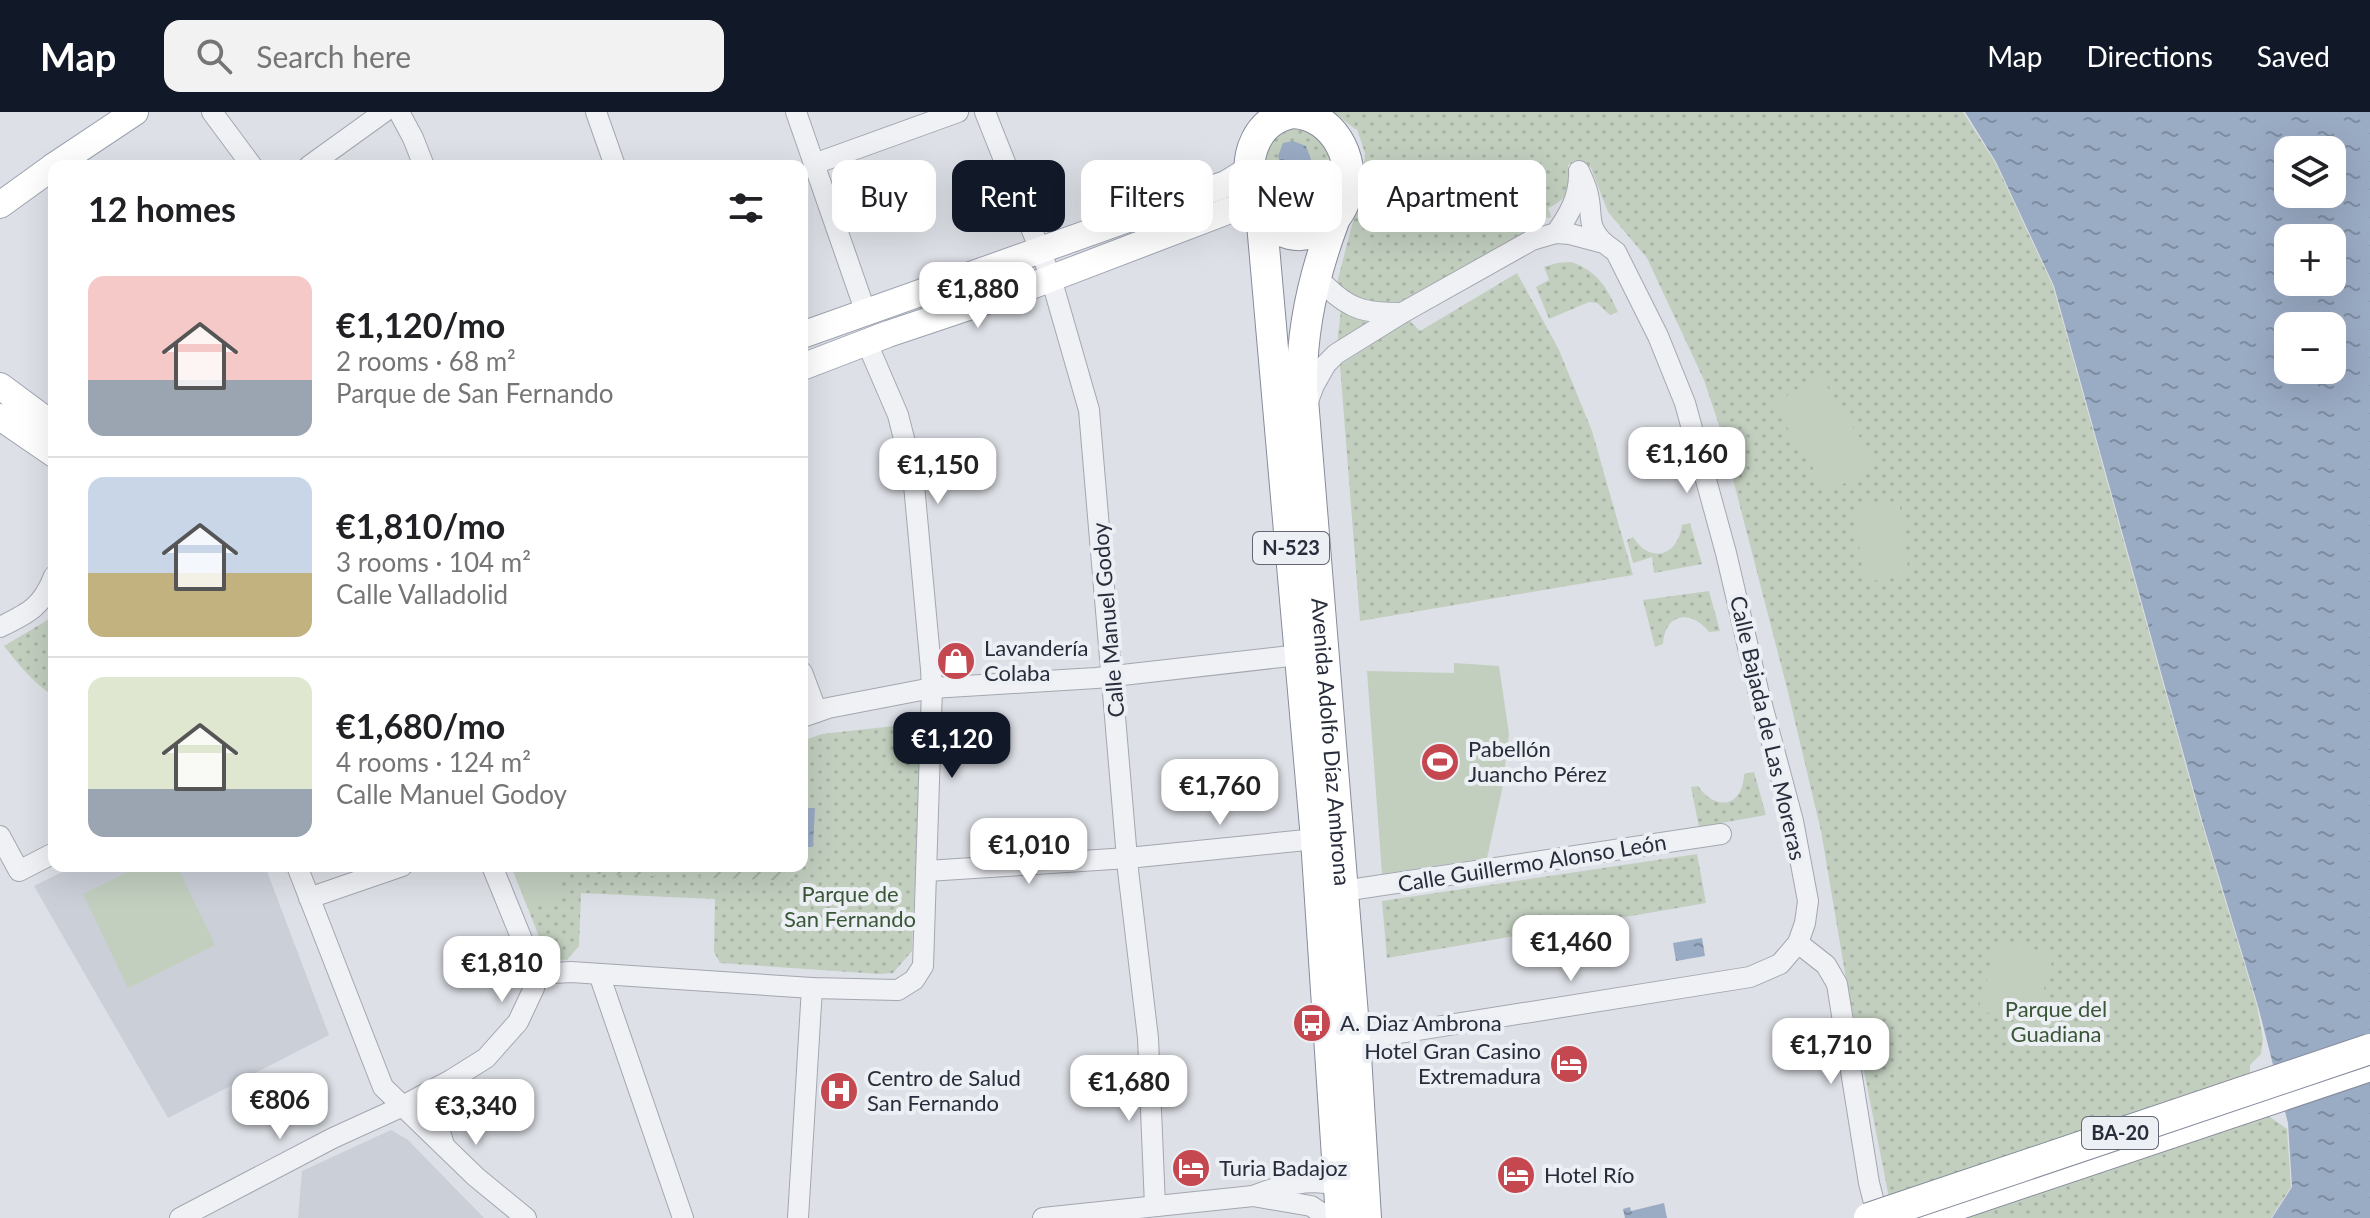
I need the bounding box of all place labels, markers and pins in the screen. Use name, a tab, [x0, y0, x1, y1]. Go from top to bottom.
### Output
pin: €1,880	[913, 262, 1043, 330]
pin: €1,160	[1622, 427, 1752, 495]
pin: €1,150	[873, 438, 1003, 506]
place label: Lavandería Colaba	[984, 634, 1088, 686]
shop icon: Lavandería Colaba	[935, 640, 977, 682]
pin: €1,120	[887, 712, 1017, 780]
place label: Pabellón Juancho Pérez	[1468, 735, 1607, 787]
sports icon: Pabellón Juancho Pérez	[1419, 741, 1461, 783]
pin: €1,760	[1155, 759, 1285, 827]
pin: €1,010	[964, 818, 1094, 886]
pin: €1,460	[1506, 915, 1636, 983]
pin: €1,810	[437, 936, 567, 1004]
bus stop icon: A. Diaz Ambrona	[1291, 1002, 1333, 1044]
place label: A. Diaz Ambrona	[1340, 1009, 1502, 1036]
pin: €1,710	[1766, 1018, 1896, 1086]
place label: Hotel Gran Casino Extremadura	[1364, 1037, 1541, 1089]
hotel icon: Hotel Gran Casino Extremadura	[1548, 1043, 1590, 1085]
pin: €1,680	[1064, 1055, 1194, 1123]
place label: Centro de Salud San Fernando	[867, 1064, 1021, 1116]
hospital icon: Centro de Salud San Fernando	[818, 1070, 860, 1112]
pin: €806	[233, 1073, 327, 1141]
pin: €3,340	[411, 1079, 541, 1147]
hotel icon: Turia Badajoz	[1170, 1147, 1212, 1189]
place label: Turia Badajoz	[1219, 1154, 1348, 1181]
hotel icon: Hotel Río	[1495, 1154, 1537, 1196]
place label: Hotel Río	[1544, 1161, 1634, 1188]

